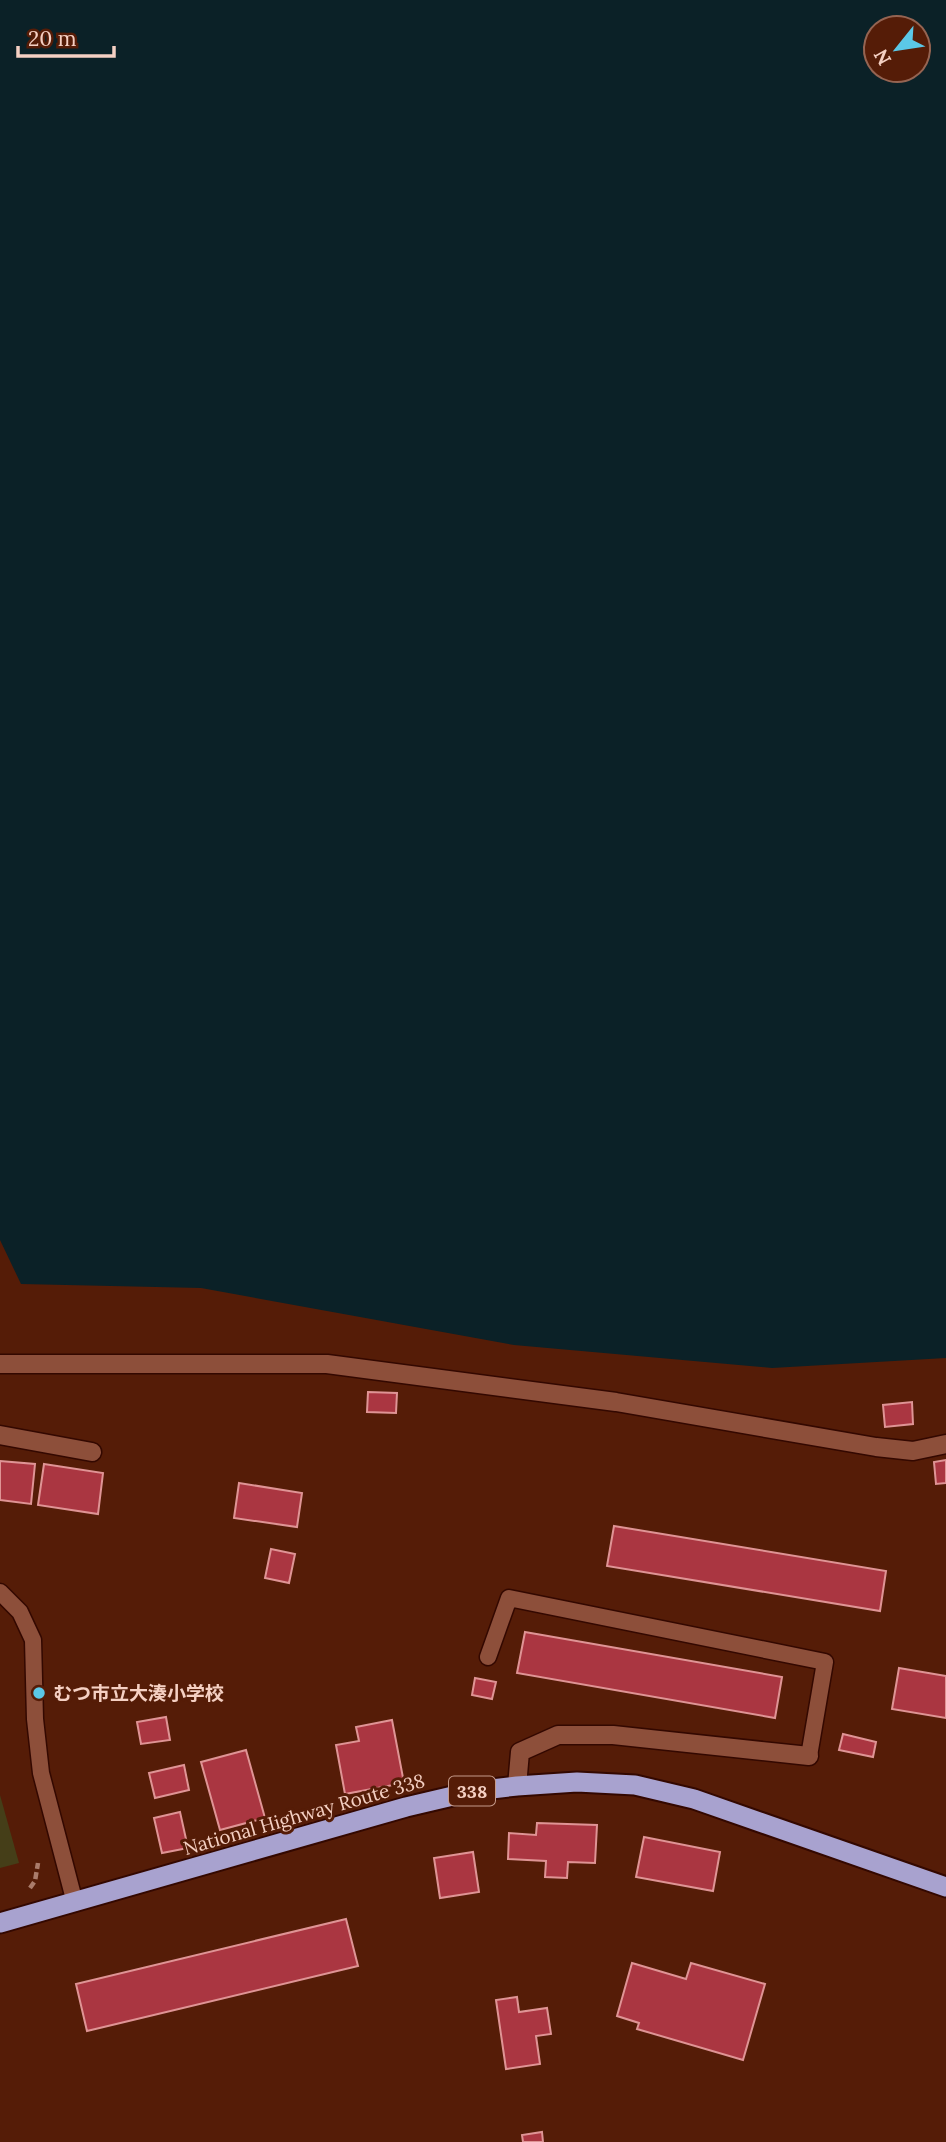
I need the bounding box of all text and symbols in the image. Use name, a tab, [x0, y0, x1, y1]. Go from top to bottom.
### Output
scale bar	[18, 14, 114, 58]
north arrow	[862, 14, 932, 84]
text: 20 m	[28, 25, 77, 52]
text: N	[868, 45, 896, 70]
place label: むつ市立大湊小学校	[53, 1681, 224, 1705]
marker: むつ市立大湊小学校	[31, 1685, 47, 1701]
street label: National Highway Route 338	[181, 1768, 427, 1860]
road number: 338	[449, 1776, 495, 1806]

